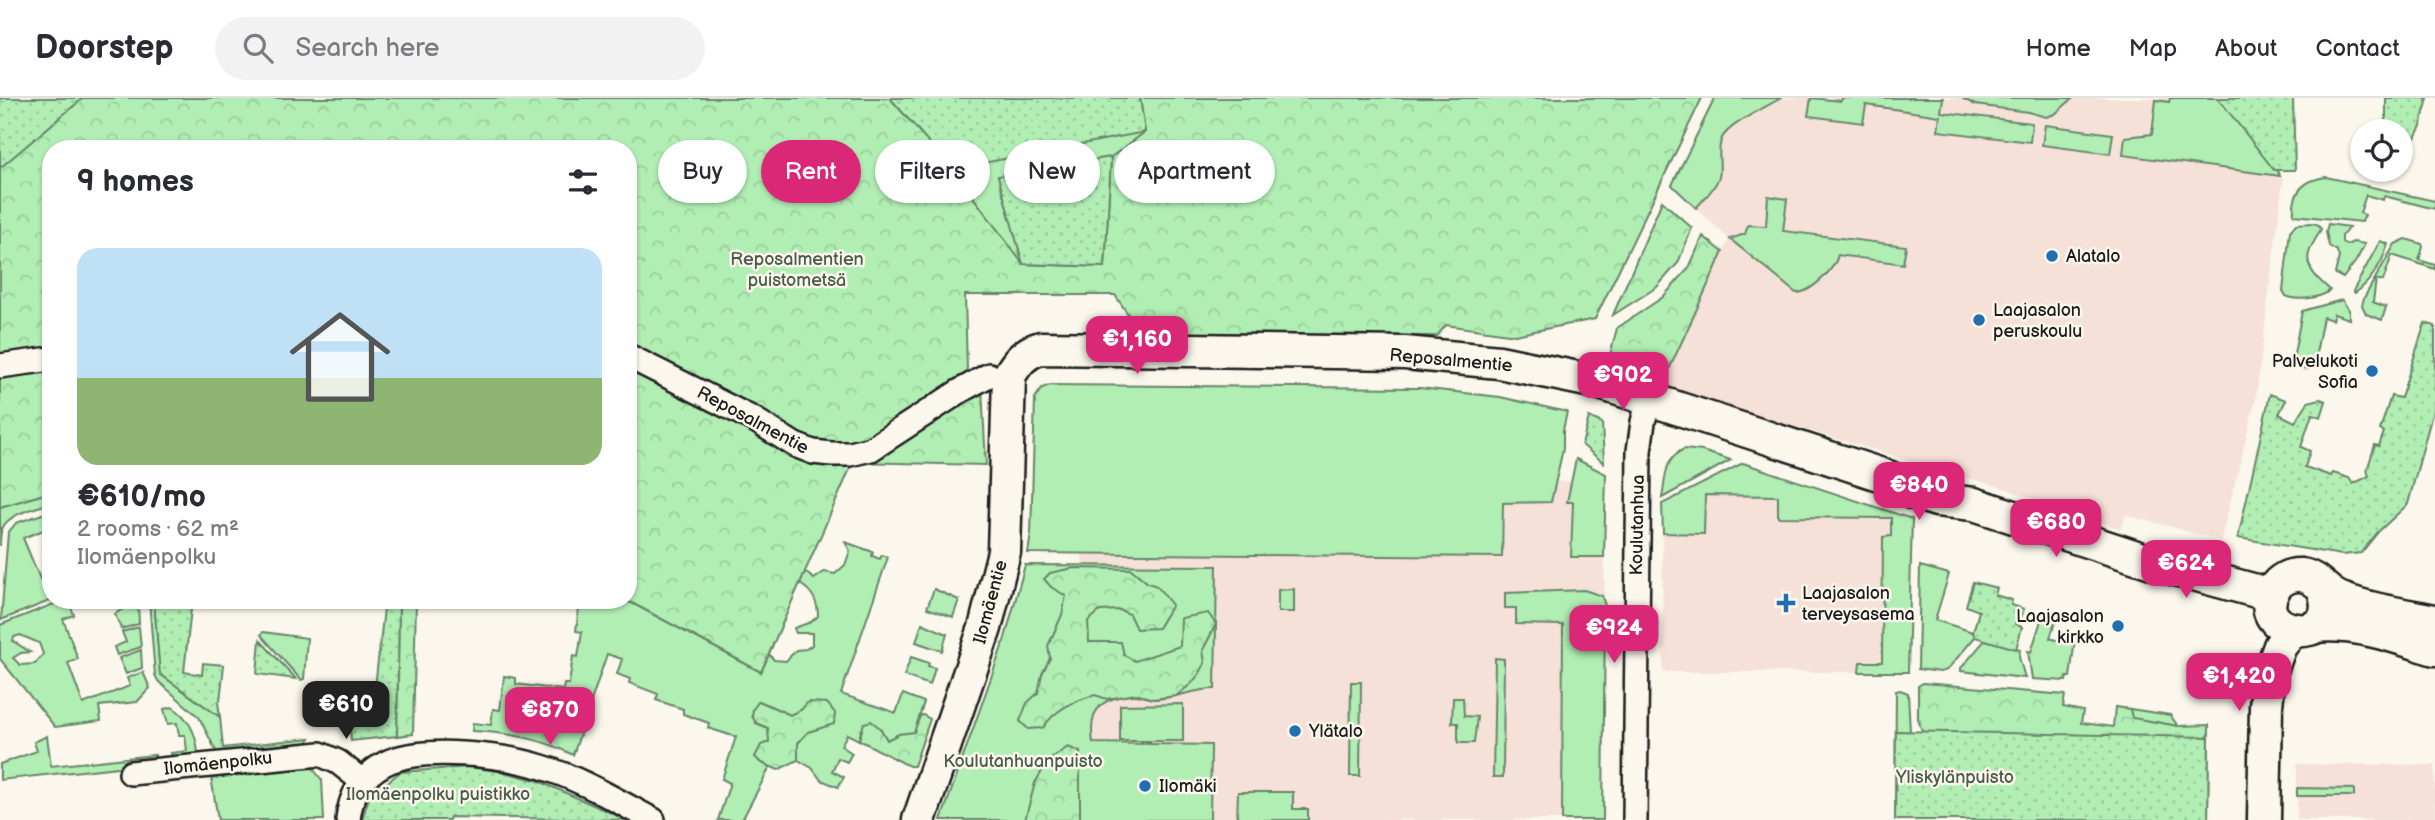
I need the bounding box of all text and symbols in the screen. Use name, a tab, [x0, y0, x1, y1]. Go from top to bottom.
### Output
search box	[215, 17, 705, 80]
text: Doorstep	[35, 28, 173, 68]
icon: search	[239, 29, 277, 67]
text: Search here	[295, 33, 439, 64]
text: Home	[2026, 34, 2091, 63]
text: Map	[2129, 34, 2177, 63]
text: About	[2215, 34, 2277, 63]
text: Contact	[2315, 34, 2400, 63]
map controls	[2350, 119, 2413, 182]
button: locate	[2350, 119, 2413, 182]
chip: Buy	[658, 140, 747, 203]
chip: Rent	[761, 140, 861, 203]
chip: Filters	[875, 140, 990, 203]
chip: New	[1004, 140, 1100, 203]
chip: Apartment	[1114, 140, 1275, 203]
icon: filters	[564, 163, 602, 201]
text: 9 homes	[77, 164, 194, 200]
place label: Alatalo	[2066, 246, 2120, 267]
marker: Alatalo	[2044, 248, 2060, 264]
park label: Reposalmentien puistometsä	[730, 249, 864, 291]
icon: home	[277, 294, 403, 420]
place label: Laajasalon peruskoulu	[1993, 300, 2082, 342]
marker: Laajasalon peruskoulu	[1971, 312, 1987, 328]
pin: €1,160	[1080, 316, 1194, 376]
text: €1,160	[1102, 325, 1172, 353]
street label: Reposalmentie	[1389, 345, 1514, 376]
place label: Palvelukoti Sofia	[2272, 351, 2358, 393]
pin: €902	[1582, 352, 1664, 412]
text: €902	[1594, 361, 1652, 389]
marker: Palvelukoti Sofia	[2364, 363, 2380, 379]
street label: Reposalmentie	[693, 382, 812, 459]
pin: €840	[1878, 462, 1960, 522]
text: €840	[1889, 471, 1949, 499]
street label: Koulutanhua	[1626, 474, 1649, 576]
text: €610/mo	[77, 479, 206, 515]
pin: €680	[2015, 500, 2097, 559]
text: €680	[2026, 508, 2086, 536]
text: 2 rooms · 62 m²	[77, 515, 239, 543]
pin: €624	[2145, 540, 2227, 600]
text: Ilomäenpolku	[77, 543, 216, 571]
text: €624	[2157, 549, 2215, 577]
street label: Ilomäentie	[969, 558, 1012, 646]
place label: Laajasalon terveysasema	[1802, 583, 1915, 625]
marker: Laajasalon terveysasema	[1776, 593, 1796, 613]
pin: €924	[1573, 606, 1655, 665]
place label: Laajasalon kirkko	[2016, 606, 2104, 648]
text: €924	[1585, 614, 1643, 642]
marker: Laajasalon kirkko	[2110, 618, 2126, 634]
pin: €1,420	[2182, 654, 2296, 713]
text: €1,420	[2202, 662, 2276, 690]
pin: €610	[305, 682, 387, 741]
pin: €870	[509, 688, 591, 747]
text: €610	[318, 690, 374, 718]
text: €870	[521, 696, 579, 724]
place label: Ylätalo	[1308, 721, 1363, 742]
marker: Ylätalo	[1287, 723, 1303, 739]
street label: Ilomäenpolku	[163, 747, 273, 780]
park label: Koulutanhuanpuisto	[943, 751, 1103, 772]
park label: Yliskylänpuisto	[1895, 767, 2014, 788]
place label: Ilomäki	[1159, 776, 1217, 797]
marker: Ilomäki	[1137, 778, 1153, 794]
park label: Ilomäenpolku puistikko	[346, 784, 530, 805]

